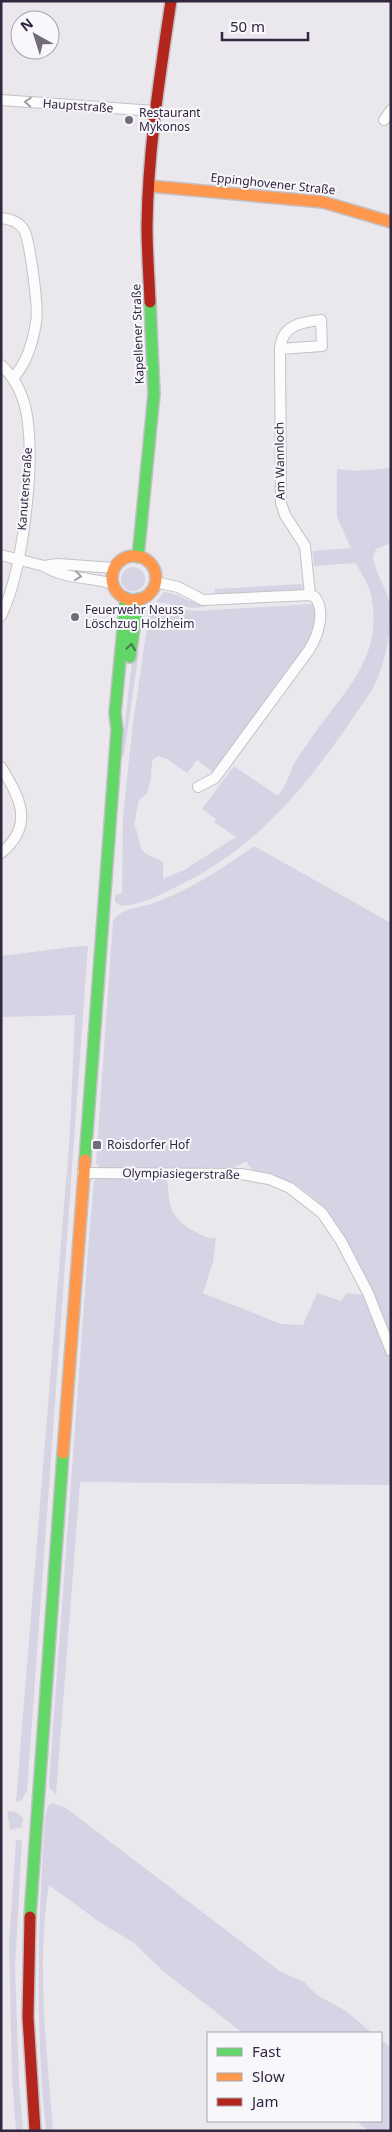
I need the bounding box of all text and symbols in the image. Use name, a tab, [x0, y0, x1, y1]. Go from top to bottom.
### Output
north arrow	[10, 10, 60, 60]
scale bar	[222, 10, 308, 42]
text: N	[16, 14, 37, 35]
text: 50 m	[230, 16, 265, 36]
street label: Hauptstraße	[42, 95, 114, 116]
one-way arrow	[23, 97, 31, 108]
place label: Restaurant Mykonos	[139, 104, 201, 135]
marker: Restaurant Mykonos	[123, 114, 135, 126]
street label: Eppinghovener Straße	[210, 168, 337, 199]
street label: Kapellener Straße	[127, 283, 148, 384]
street label: Am Wannloch	[270, 422, 289, 500]
street label: Kanutenstraße	[13, 447, 36, 531]
one-way arrow	[74, 570, 82, 581]
place label: Feuerwehr Neuss Löschzug Holzheim	[85, 601, 194, 632]
marker: Feuerwehr Neuss Löschzug Holzheim	[69, 611, 81, 623]
one-way arrow	[126, 643, 136, 652]
place label: Roisdorfer Hof	[107, 1136, 190, 1153]
marker: Roisdorfer Hof	[91, 1139, 103, 1151]
street label: Olympiasiegerstraße	[122, 1164, 240, 1183]
legend	[207, 2032, 382, 2122]
text: Fast	[252, 2041, 281, 2061]
text: Slow	[252, 2066, 285, 2086]
text: Jam	[250, 2091, 279, 2111]

